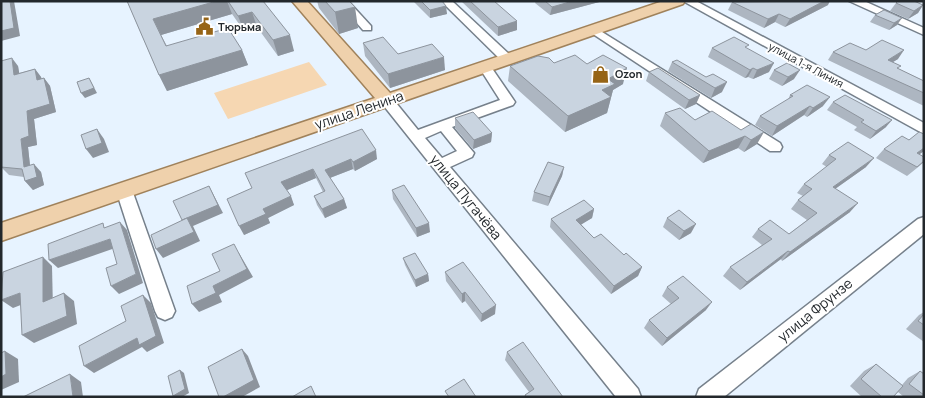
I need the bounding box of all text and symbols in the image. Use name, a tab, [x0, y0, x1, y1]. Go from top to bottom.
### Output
public building icon: Тюрьма	[194, 17, 214, 37]
place label: Тюрьма	[218, 19, 261, 34]
street label: улица 1-я Линия	[766, 38, 847, 91]
shop icon: Ozon	[591, 64, 611, 84]
place label: Ozon	[615, 66, 642, 81]
street label: улица Ленина	[312, 85, 406, 134]
street label: улица Пугачёва	[426, 150, 507, 243]
street label: улица Фрунзе	[773, 274, 856, 346]

